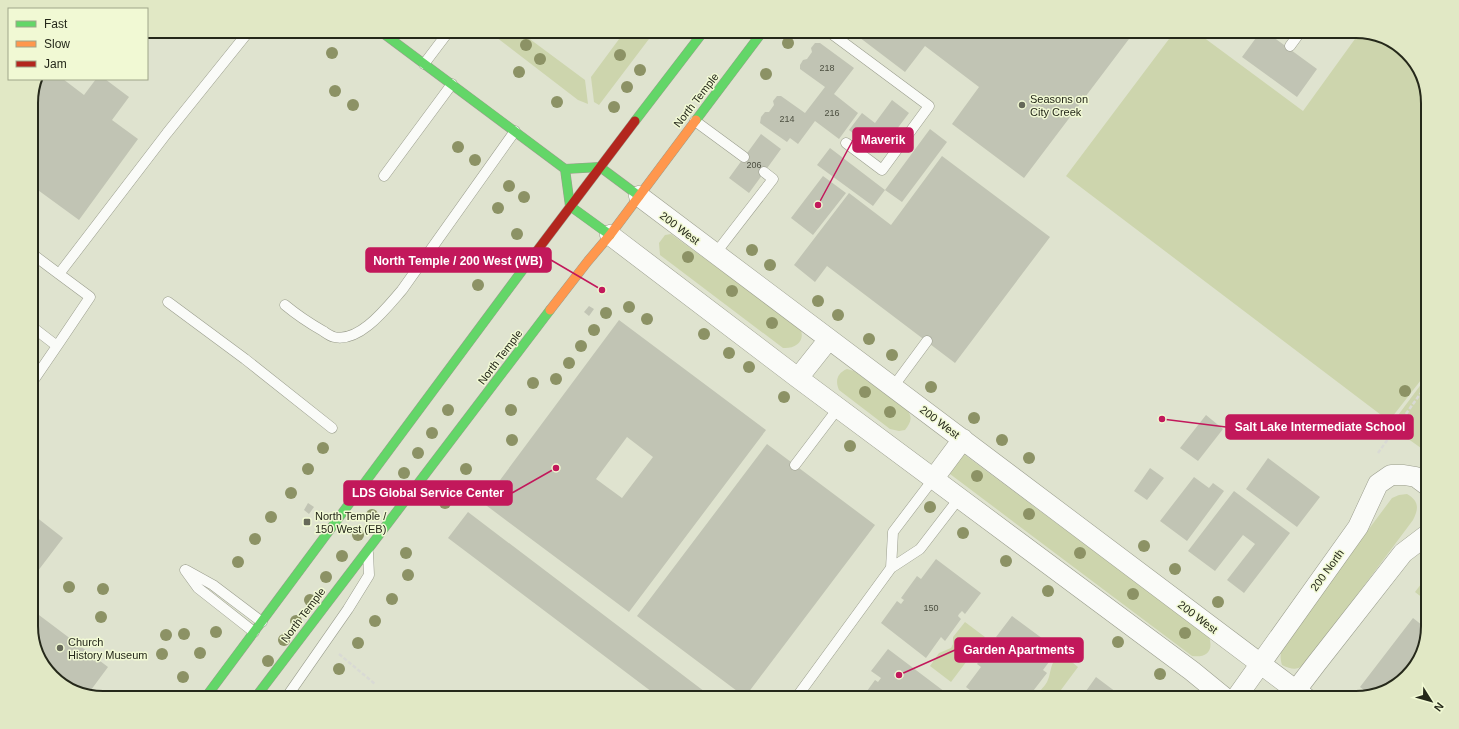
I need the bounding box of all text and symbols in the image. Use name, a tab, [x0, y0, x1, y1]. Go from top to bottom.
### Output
legend	[8, 8, 148, 80]
text: Fast	[44, 17, 68, 31]
text: Slow	[44, 37, 70, 51]
text: Jam	[44, 57, 67, 71]
house number: 218	[819, 63, 835, 73]
street label: North Temple	[671, 71, 721, 129]
place label: Seasons on City Creek	[1030, 93, 1088, 118]
marker: Seasons on City Creek	[1017, 100, 1027, 110]
house number: 216	[824, 108, 840, 118]
house number: 214	[779, 114, 795, 124]
callout: Maverik	[853, 128, 913, 152]
text: Maverik	[861, 133, 906, 147]
house number: 206	[746, 160, 762, 170]
street label: 200 West	[658, 209, 702, 247]
callout: North Temple / 200 West (WB)	[366, 248, 551, 272]
text: North Temple / 200 West (WB)	[373, 254, 543, 268]
street label: North Temple	[476, 327, 524, 387]
street label: 200 West	[918, 403, 962, 441]
callout: Salt Lake Intermediate School	[1226, 415, 1413, 439]
text: Salt Lake Intermediate School	[1235, 420, 1405, 434]
callout: LDS Global Service Center	[344, 481, 512, 505]
text: LDS Global Service Center	[352, 486, 504, 500]
place label: North Temple / 150 West (EB)	[315, 510, 387, 535]
marker: North Temple / 150 West (EB)	[302, 517, 312, 527]
street label: 200 North	[1308, 547, 1346, 593]
street label: North Temple	[279, 585, 327, 645]
street label: 200 West	[1176, 598, 1220, 636]
house number: 150	[923, 603, 939, 613]
place label: Church History Museum	[68, 636, 147, 661]
callout: Garden Apartments	[955, 638, 1083, 662]
marker: Church History Museum	[55, 643, 65, 653]
text: Garden Apartments	[963, 643, 1075, 657]
north arrow	[1411, 681, 1451, 721]
text: N	[1432, 700, 1446, 714]

